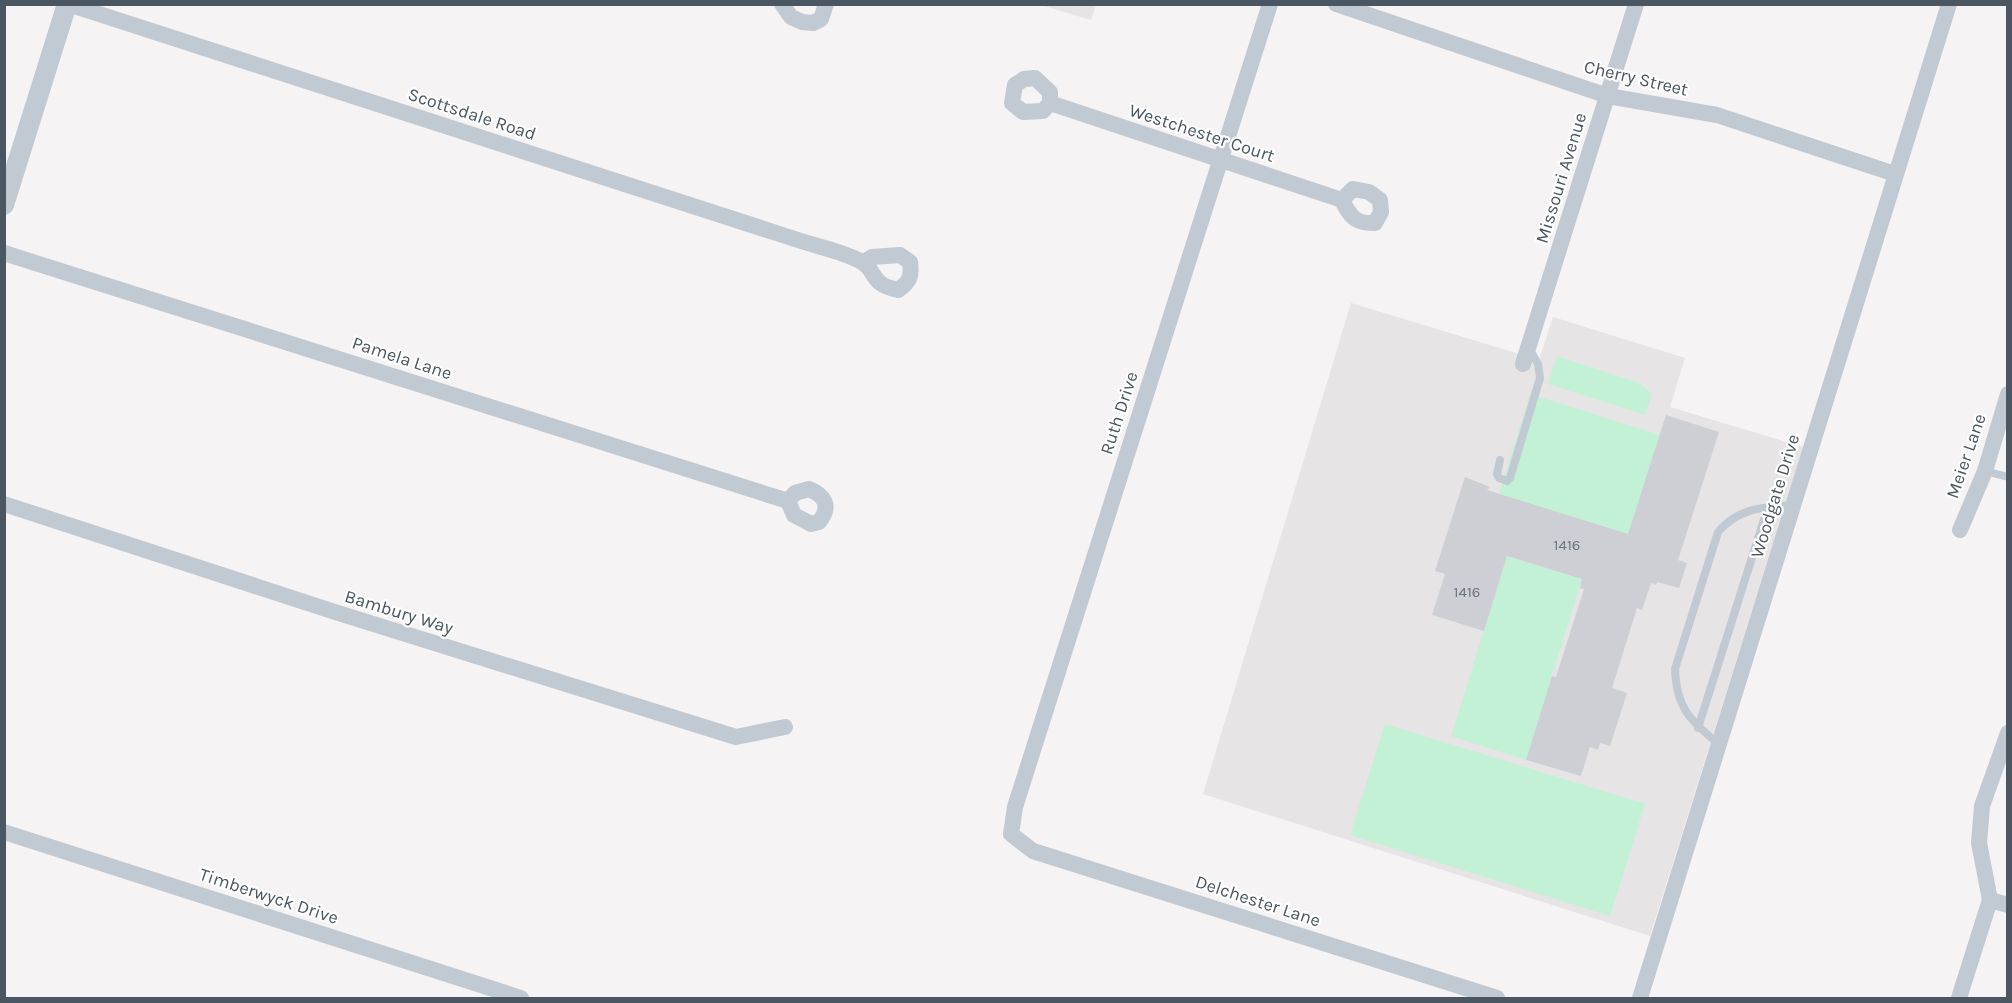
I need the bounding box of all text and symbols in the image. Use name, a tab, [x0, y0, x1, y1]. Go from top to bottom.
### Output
street label: Cherry Street	[1582, 55, 1690, 101]
street label: Scottsdale Road	[405, 83, 539, 145]
street label: Westchester Court	[1126, 99, 1278, 167]
street label: Missouri Avenue	[1531, 110, 1591, 246]
street label: Pamela Lane	[349, 332, 455, 384]
street label: Ruth Drive	[1095, 369, 1143, 457]
street label: Meier Lane	[1941, 411, 1991, 501]
street label: Woodgate Drive	[1746, 431, 1804, 561]
house number: 1416	[1554, 536, 1580, 554]
house number: 1416	[1454, 583, 1480, 601]
street label: Bambury Way	[342, 585, 457, 639]
street label: Timberwyck Drive	[197, 863, 341, 929]
street label: Delchester Lane	[1193, 870, 1323, 932]

